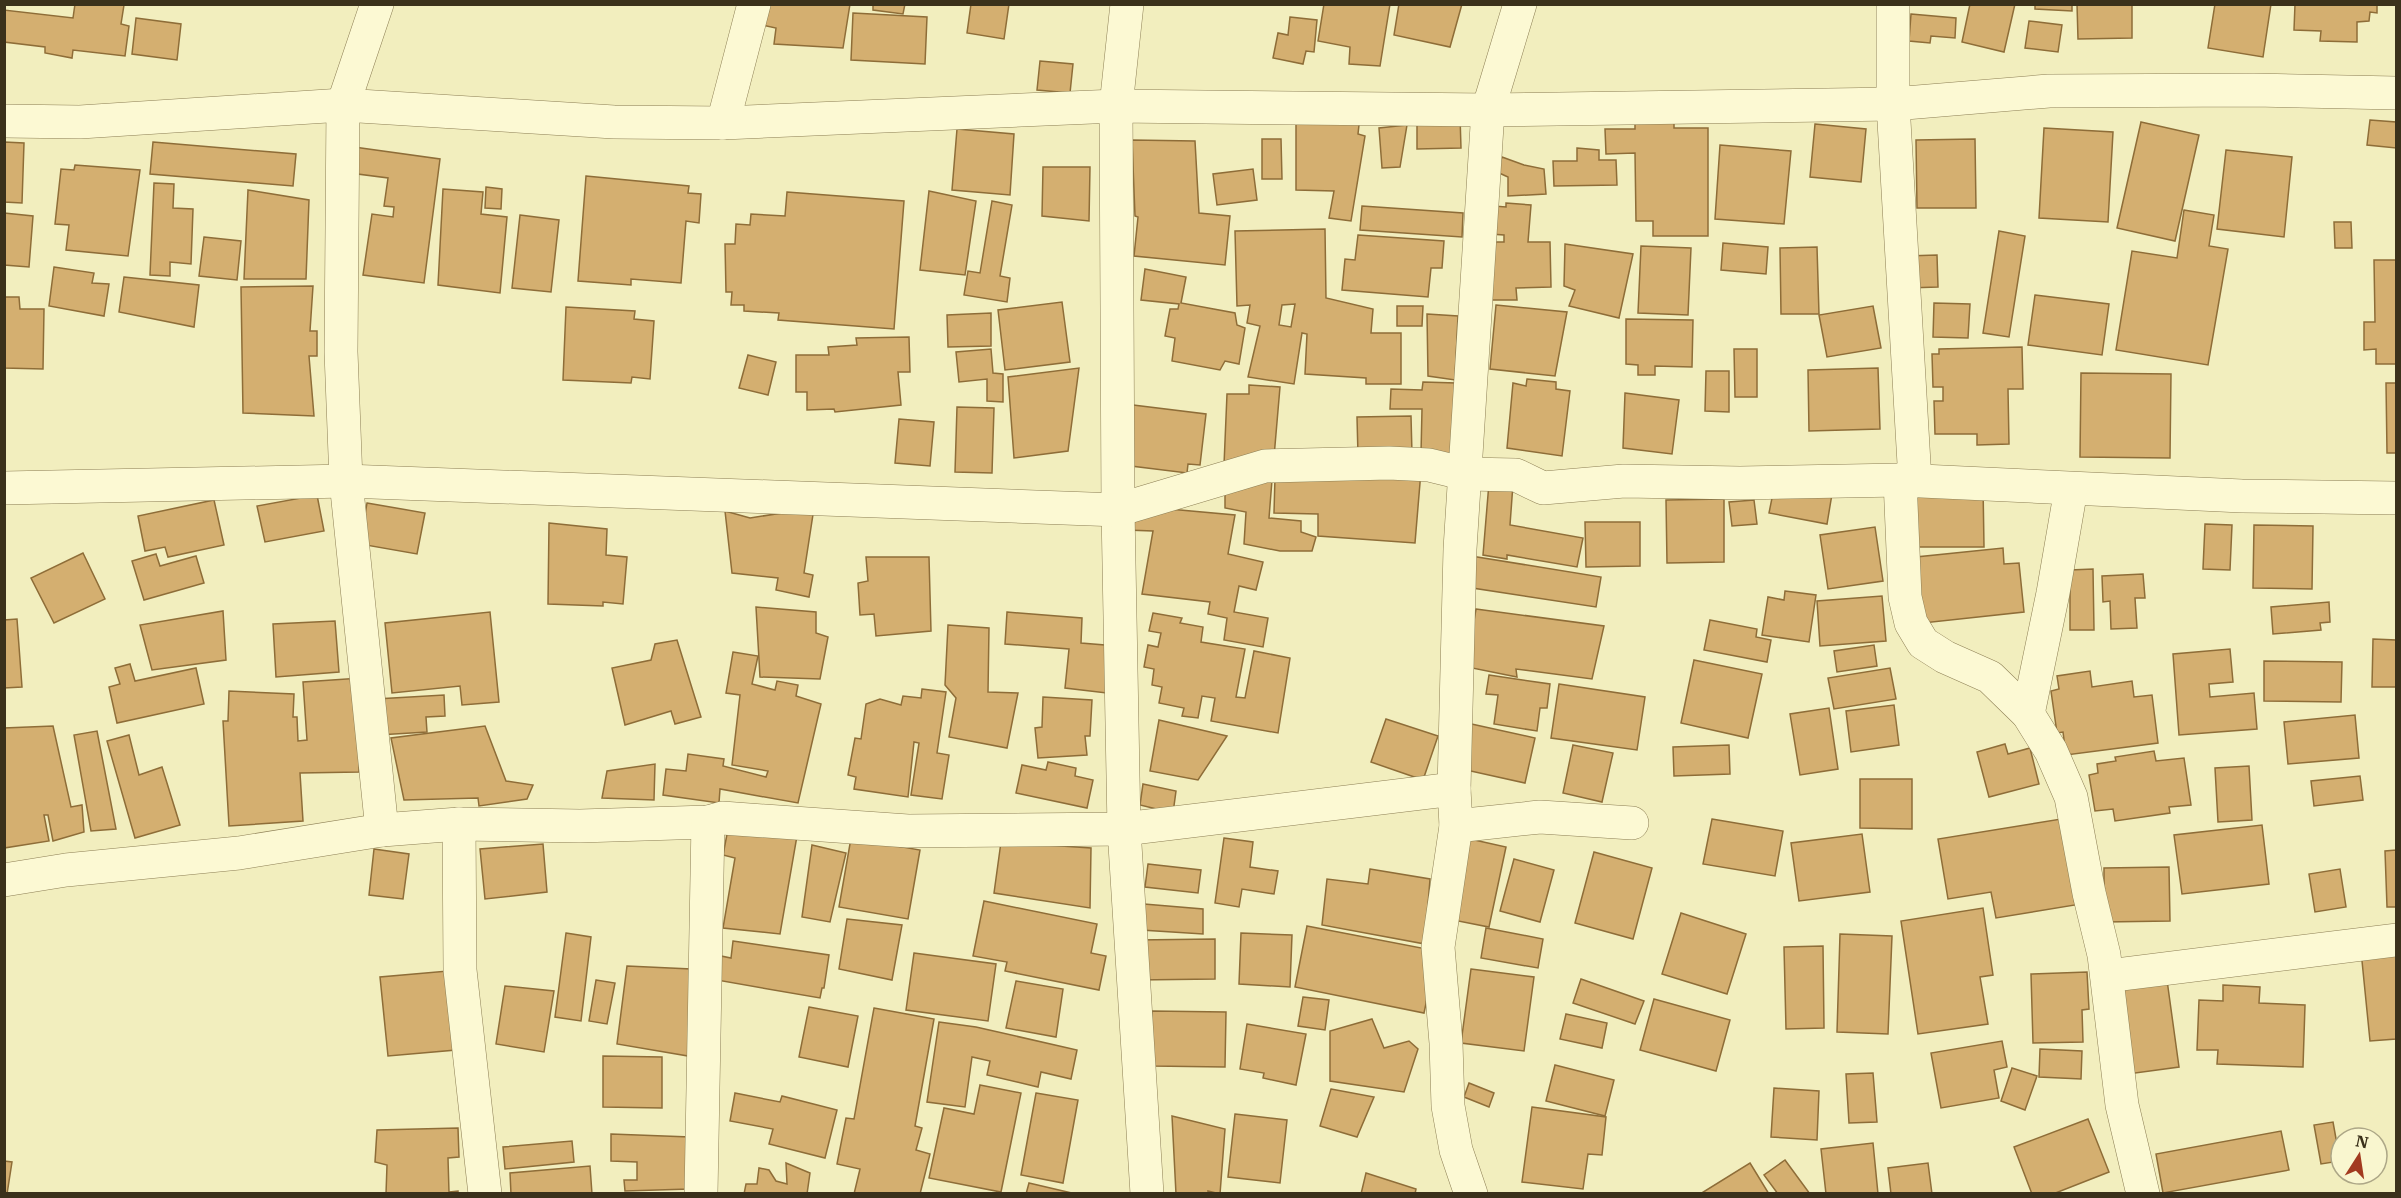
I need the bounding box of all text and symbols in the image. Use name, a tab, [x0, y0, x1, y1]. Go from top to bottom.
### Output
north arrow	[2329, 1126, 2389, 1186]
text: N	[2354, 1130, 2370, 1152]

